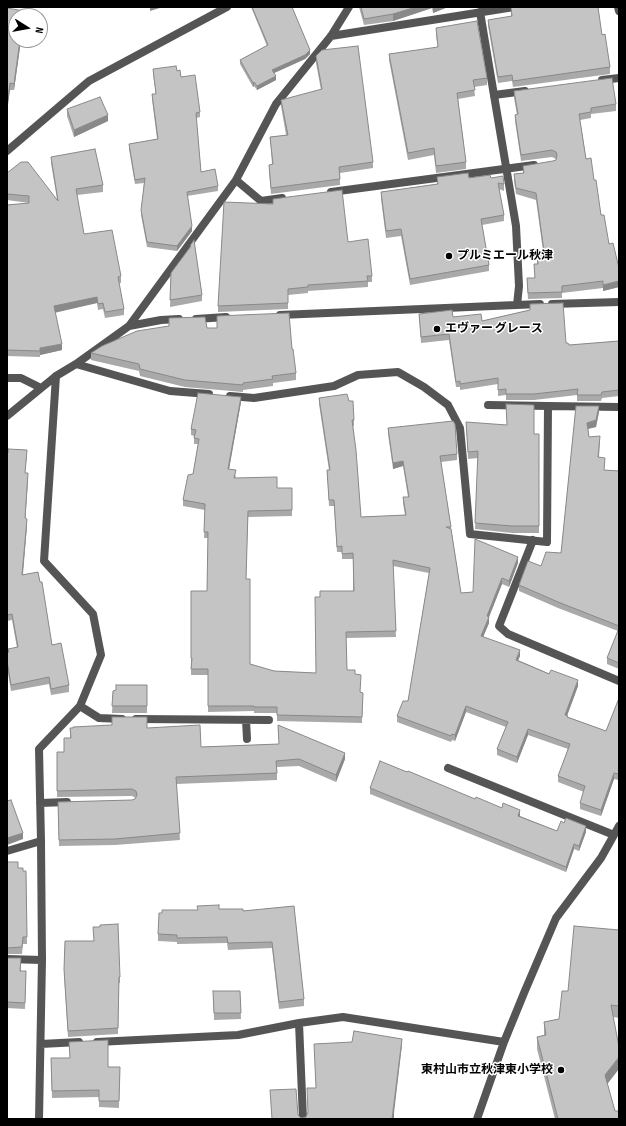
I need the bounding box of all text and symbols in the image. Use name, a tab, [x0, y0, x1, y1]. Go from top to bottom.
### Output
north arrow	[8, 8, 48, 48]
text: N	[32, 26, 46, 34]
place label: プルミエール秋津	[457, 249, 553, 263]
marker: プルミエール秋津	[444, 251, 454, 261]
place label: エヴァー グレース	[445, 322, 543, 336]
marker: エヴァー グレース	[432, 324, 442, 334]
place label: 東村山市立秋津東小学校	[421, 1063, 553, 1077]
marker: 東村山市立秋津東小学校	[556, 1065, 566, 1075]

